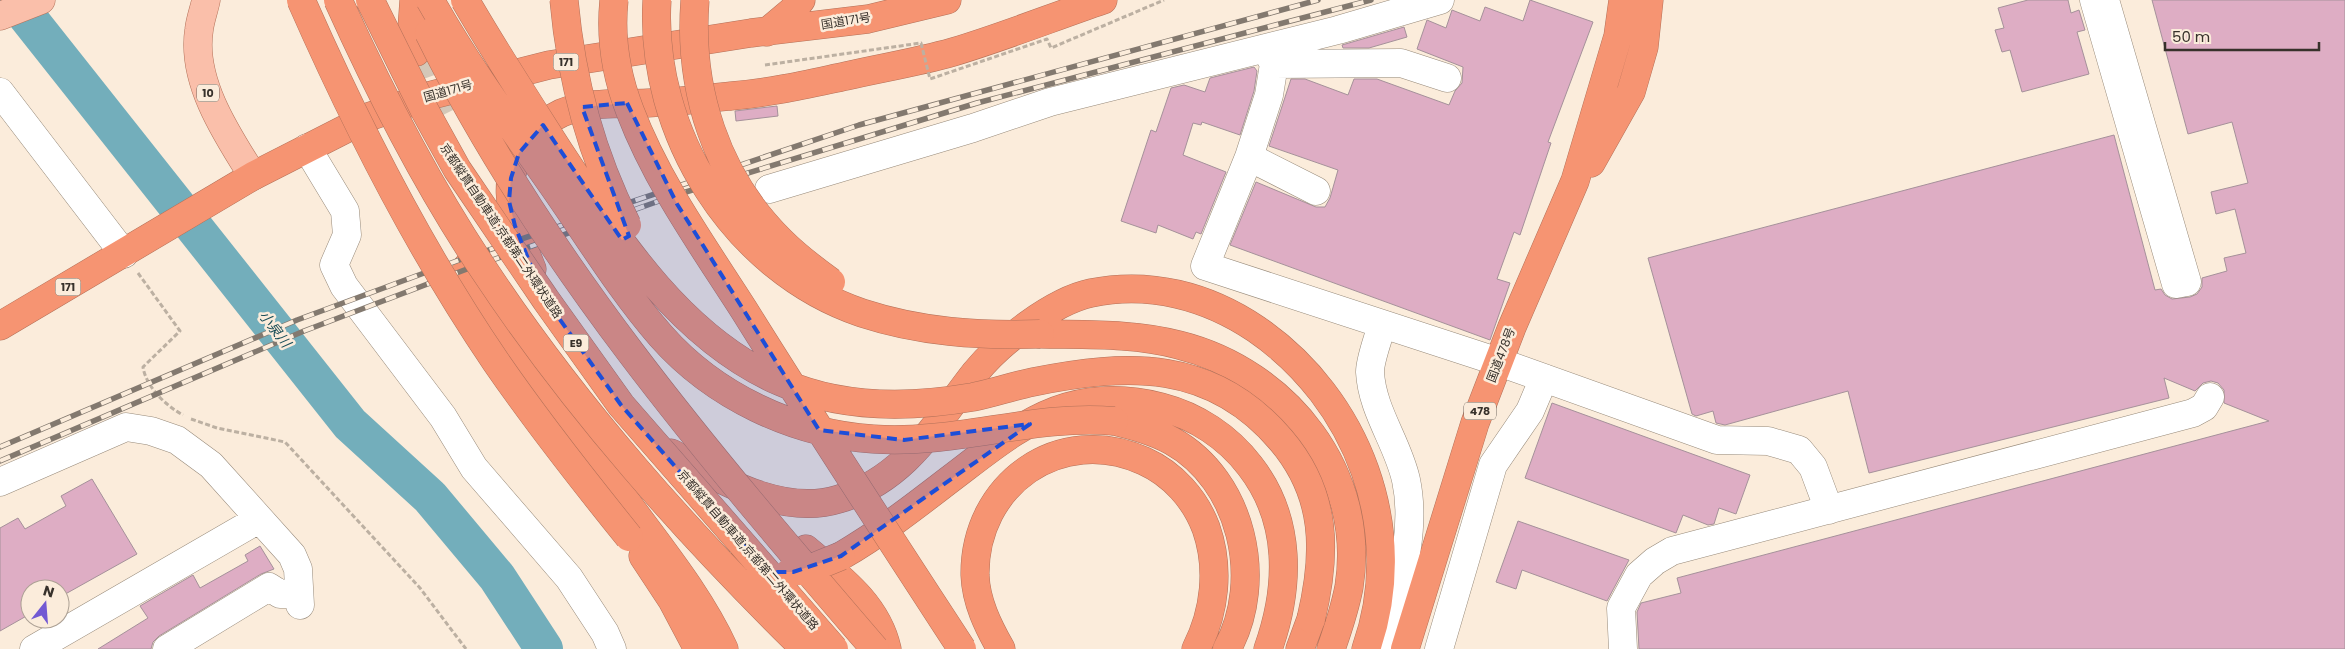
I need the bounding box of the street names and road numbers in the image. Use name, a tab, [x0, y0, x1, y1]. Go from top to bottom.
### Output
street label: 国道171号	[820, 8, 872, 33]
road number: 171	[554, 54, 578, 70]
street label: 国道171号	[421, 75, 474, 106]
road number: 10	[197, 85, 219, 102]
street label: 京都縦貫自動車道;京都第二外環状道路	[436, 140, 566, 321]
road number: 171	[56, 278, 80, 296]
street label: 国道478号	[1482, 325, 1519, 385]
road number: E9	[564, 334, 588, 352]
road number: 478	[1464, 402, 1496, 420]
street label: 京都縦貫自動車道;京都第二外環状道路	[674, 466, 823, 633]

